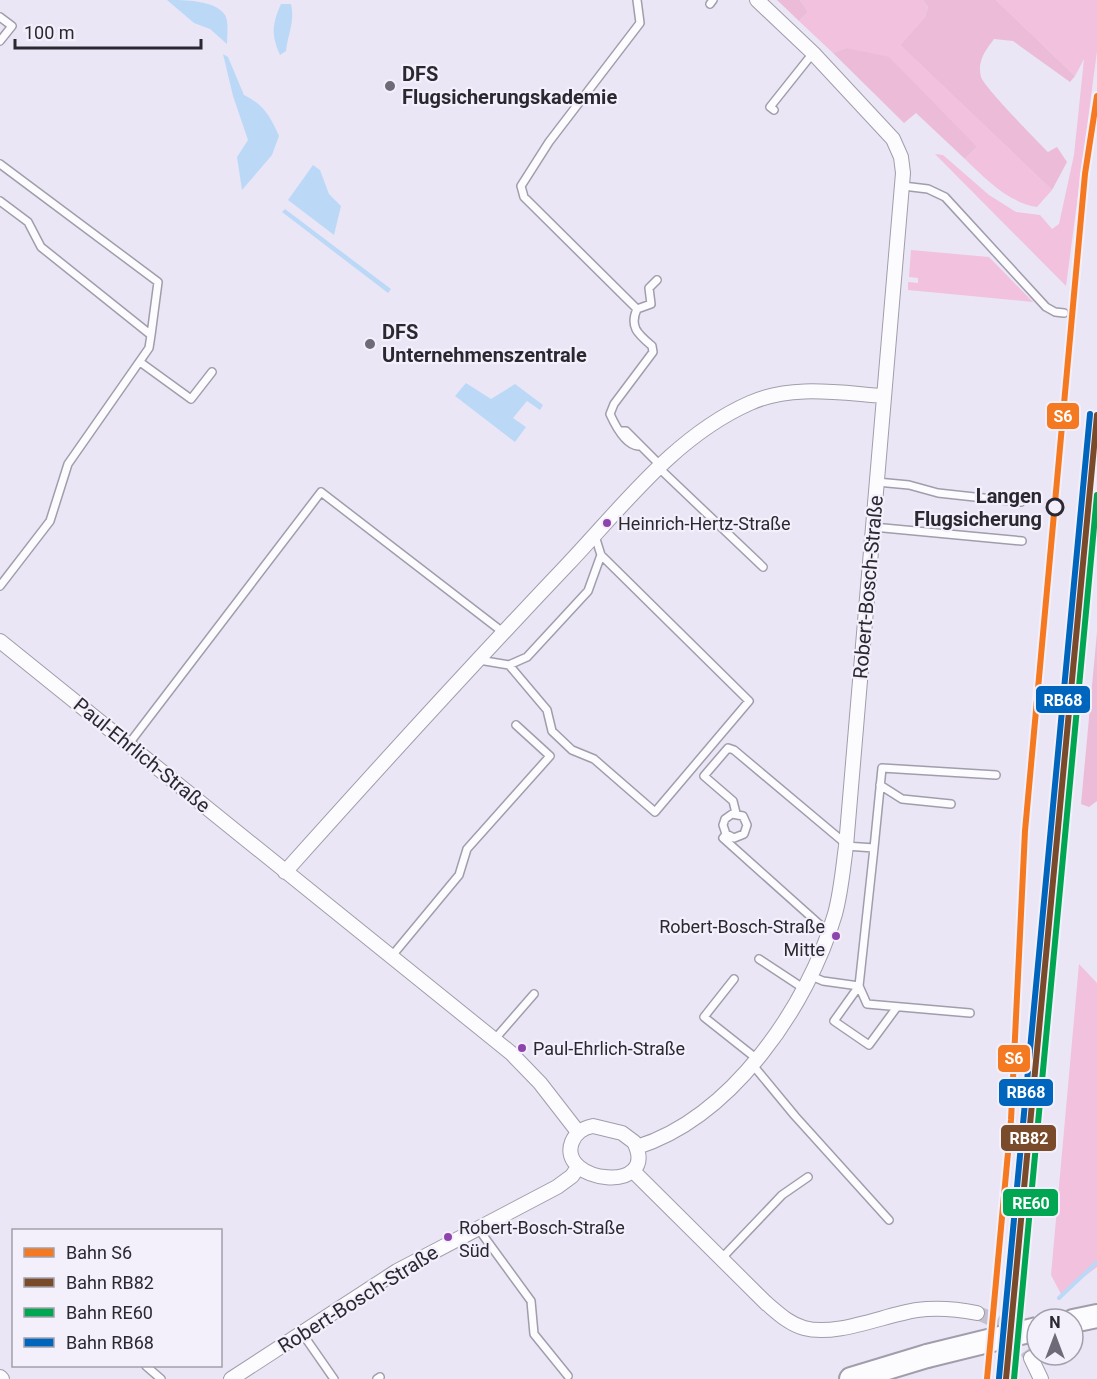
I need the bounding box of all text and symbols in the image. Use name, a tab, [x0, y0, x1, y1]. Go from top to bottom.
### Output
scale bar	[15, 12, 201, 50]
text: 100 m	[24, 22, 75, 43]
place label: DFS Flugsicherungskademie	[402, 62, 617, 109]
marker: DFS Flugsicherungskademie	[383, 79, 397, 93]
place label: DFS Unternehmenszentrale	[382, 320, 587, 367]
marker: DFS Unternehmenszentrale	[363, 337, 377, 351]
line badge: S6	[1046, 402, 1080, 430]
text: S6	[1053, 407, 1073, 426]
place label: Langen Flugsicherung	[914, 484, 1042, 531]
street label: Robert-Bosch-Straße	[848, 494, 888, 680]
marker: Langen Flugsicherung	[1046, 498, 1064, 516]
place label: Heinrich-Hertz-Straße	[618, 513, 791, 534]
marker: Heinrich-Hertz-Straße	[601, 517, 613, 529]
line badge: RB68	[1035, 685, 1091, 714]
text: RB68	[1044, 691, 1082, 710]
street label: Paul-Ehrlich-Straße	[69, 693, 215, 817]
place label: Robert-Bosch-Straße Mitte	[659, 916, 825, 960]
marker: Robert-Bosch-Straße Mitte	[830, 930, 842, 942]
place label: Paul-Ehrlich-Straße	[533, 1038, 685, 1059]
marker: Paul-Ehrlich-Straße	[516, 1042, 528, 1054]
line badge: S6	[997, 1044, 1031, 1073]
text: S6	[1004, 1049, 1024, 1068]
line badge: RB68	[998, 1078, 1054, 1107]
text: RB68	[1007, 1083, 1045, 1102]
line badge: RB82	[1000, 1124, 1057, 1152]
text: RB82	[1010, 1129, 1048, 1148]
line badge: RE60	[1002, 1188, 1059, 1217]
text: RE60	[1012, 1194, 1050, 1213]
place label: Robert-Bosch-Straße Süd	[459, 1217, 625, 1261]
legend	[12, 1229, 222, 1367]
marker: Robert-Bosch-Straße Süd	[442, 1231, 454, 1243]
street label: Robert-Bosch-Straße	[273, 1240, 443, 1358]
text: Bahn S6	[66, 1242, 132, 1263]
text: Bahn RB82	[66, 1272, 154, 1293]
text: Bahn RE60	[66, 1302, 153, 1323]
north arrow	[1025, 1307, 1085, 1367]
text: N	[1049, 1313, 1061, 1332]
text: Bahn RB68	[66, 1332, 154, 1353]

